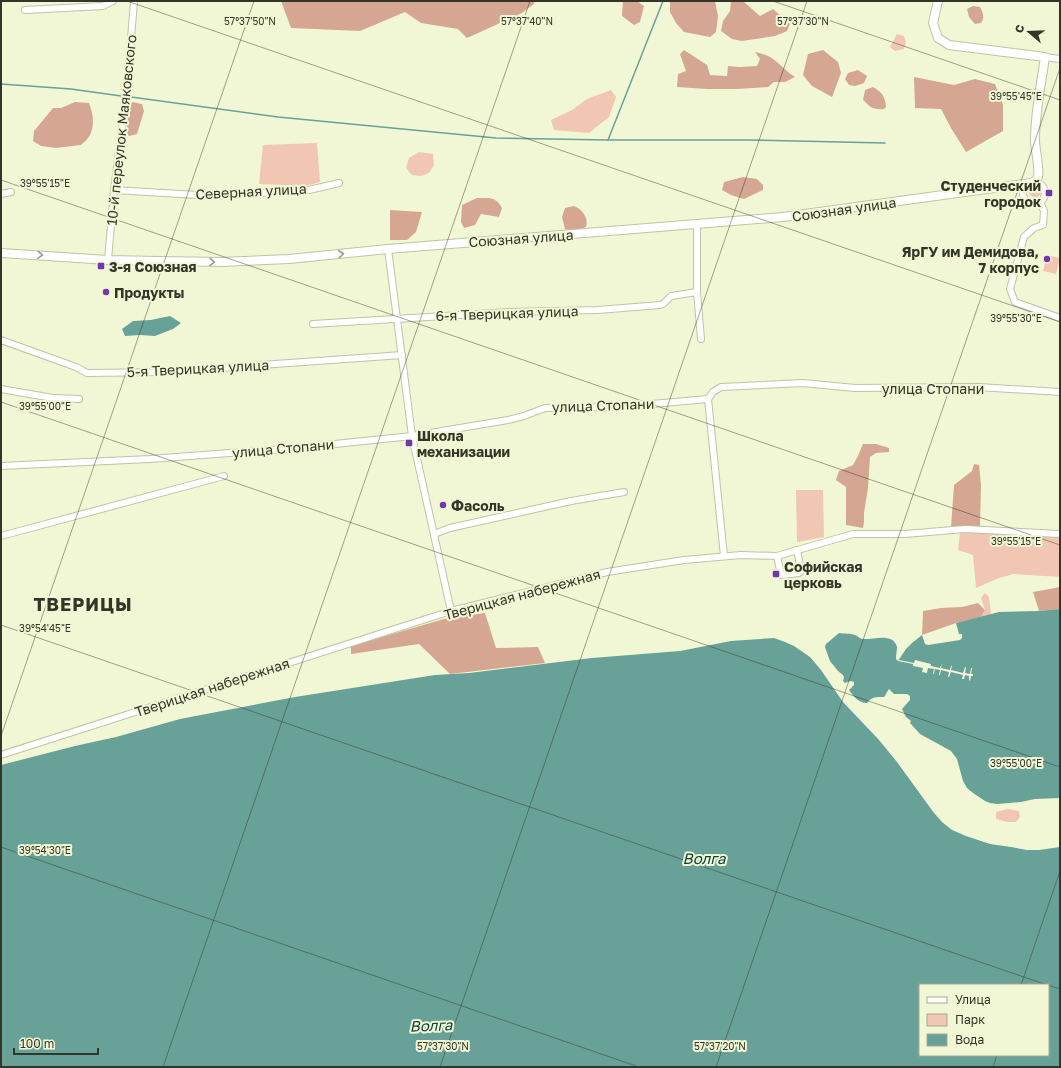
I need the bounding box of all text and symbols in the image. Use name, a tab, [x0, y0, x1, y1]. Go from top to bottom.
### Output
north arrow	[1009, 12, 1049, 52]
text: 57°37'50"N	[224, 15, 276, 27]
text: 57°37'40"N	[501, 15, 553, 27]
text: 57°37'30"N	[777, 15, 829, 27]
text: С	[1012, 23, 1027, 34]
street label: 10-й переулок Маяковского	[103, 34, 139, 226]
text: 39°55'45"E	[990, 90, 1042, 102]
text: 39°55'15"E	[20, 177, 70, 189]
place label: Студенческий городок	[940, 177, 1041, 210]
street label: Северная улица	[195, 180, 307, 202]
marker: Студенческий городок	[1044, 188, 1054, 198]
street label: Союзная улица	[791, 193, 897, 225]
street label: Союзная улица	[468, 226, 574, 250]
place label: ЯрГУ им Демидова, 7 корпус	[902, 243, 1039, 276]
one-way arrow	[338, 249, 344, 258]
one-way arrow	[37, 251, 43, 260]
marker: ЯрГУ им Демидова, 7 корпус	[1042, 254, 1052, 264]
place label: 3-я Союзная	[109, 258, 197, 275]
one-way arrow	[209, 258, 215, 266]
marker: 3-я Союзная	[96, 261, 106, 271]
place label: Продукты	[114, 284, 184, 301]
marker: Продукты	[101, 287, 111, 297]
street label: 6-я Тверицкая улица	[435, 302, 579, 324]
text: 39°55'30"E	[990, 312, 1042, 324]
street label: 5-я Тверицкая улица	[126, 356, 270, 380]
street label: улица Стопани	[882, 380, 984, 397]
street label: улица Стопани	[551, 395, 655, 415]
text: 39°55'00"E	[19, 400, 71, 412]
place label: Школа механизации	[417, 427, 510, 460]
street label: улица Стопани	[231, 435, 335, 461]
marker: Школа механизации	[404, 438, 414, 448]
place label: Фасоль	[451, 497, 505, 514]
marker: Фасоль	[438, 500, 448, 510]
text: 39°55'15"E	[991, 535, 1041, 547]
place label: Софийская церковь	[784, 558, 863, 591]
street label: Тверицкая набережная	[442, 565, 602, 623]
marker: Софийская церковь	[771, 569, 781, 579]
district label: ТВЕРИЦЫ	[34, 593, 132, 615]
text: 39°54'45"E	[19, 622, 71, 634]
street label: Тверицкая набережная	[133, 654, 291, 720]
text: 39°55'00"E	[990, 757, 1042, 769]
text: 39°54'30"E	[19, 844, 71, 856]
water label: Волга	[683, 849, 726, 867]
legend	[919, 984, 1049, 1056]
text: Улица	[955, 992, 991, 1007]
text: Парк	[955, 1012, 985, 1027]
water label: Волга	[409, 1015, 453, 1035]
scale bar	[14, 1030, 98, 1056]
text: Вода	[955, 1032, 984, 1047]
text: 100 m	[20, 1036, 54, 1051]
text: 57°37'30"N	[417, 1040, 469, 1052]
text: 57°37'20"N	[694, 1040, 746, 1052]

